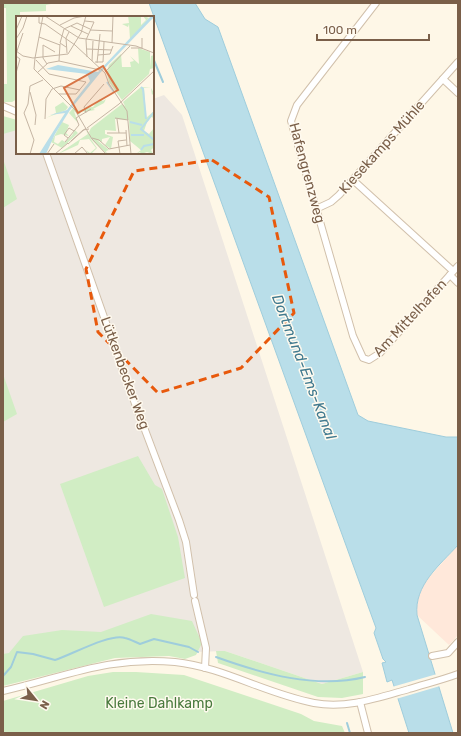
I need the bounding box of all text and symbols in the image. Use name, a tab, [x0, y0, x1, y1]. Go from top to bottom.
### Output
inset map	[16, 16, 154, 154]
scale bar	[317, 16, 429, 42]
text: 100 m	[323, 23, 357, 37]
street label: Kiesekamps Mühle	[335, 97, 429, 197]
street label: Hafengrenzweg	[285, 121, 329, 225]
street label: Am Mittelhafen	[370, 276, 450, 360]
water label: Dortmund-Ems-Kanal	[268, 292, 340, 442]
street label: Lütkenbecker Weg	[97, 314, 153, 432]
north arrow	[16, 680, 56, 720]
park label: Kleine Dahlkamp	[105, 695, 213, 712]
text: N	[37, 698, 52, 711]

